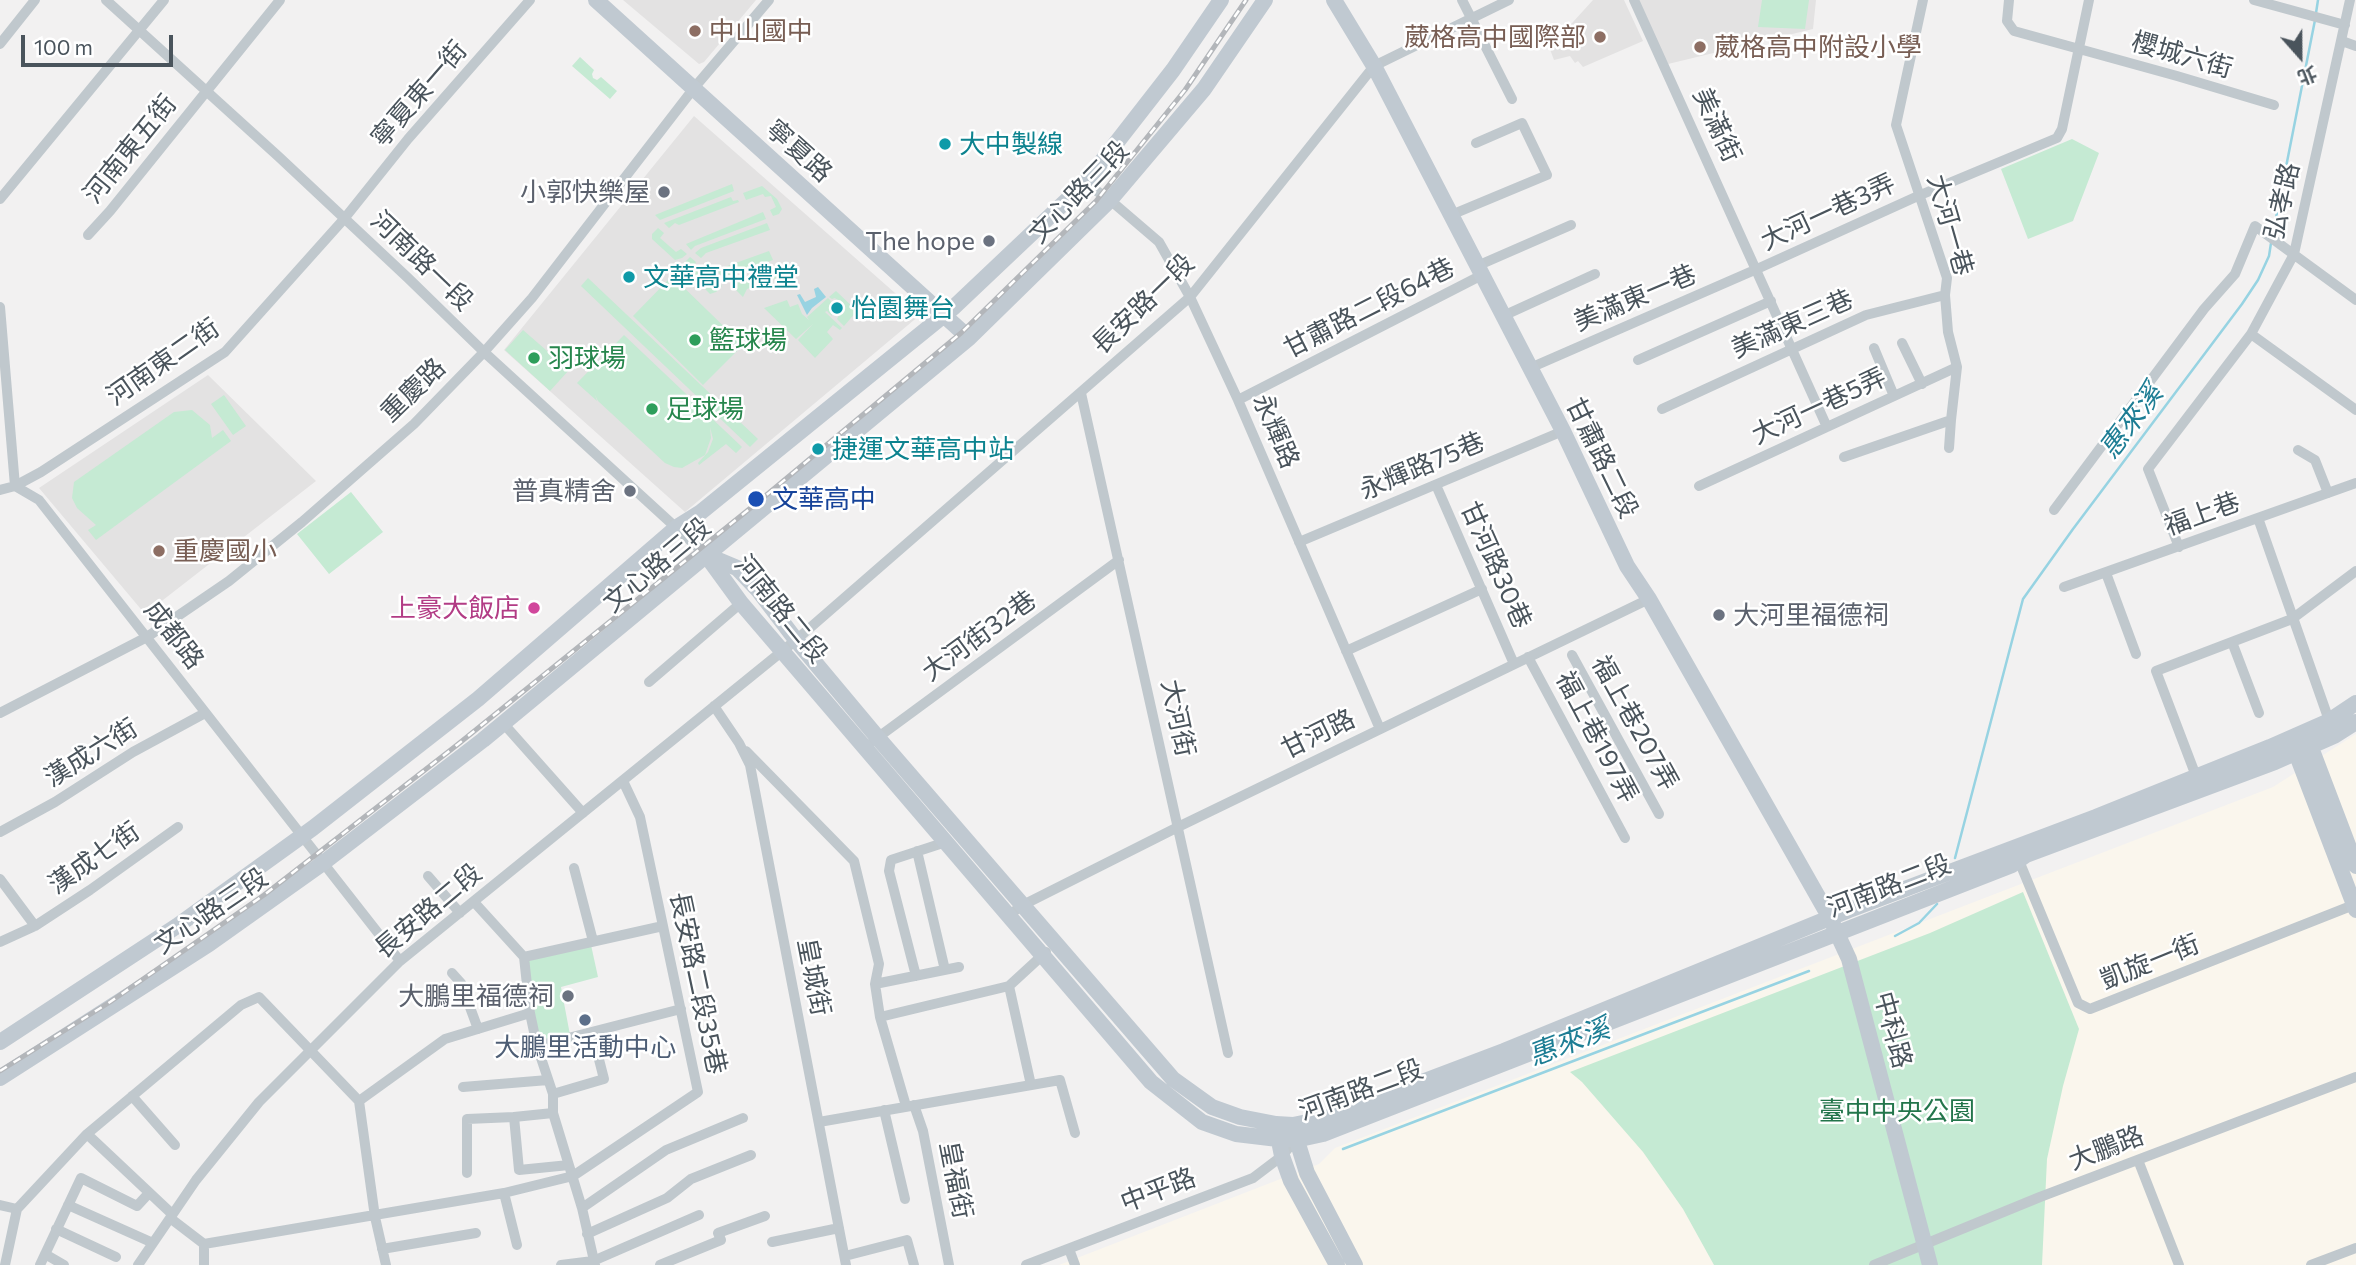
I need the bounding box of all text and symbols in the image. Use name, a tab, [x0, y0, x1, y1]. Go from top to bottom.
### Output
place label: 中山國中	[709, 15, 813, 47]
scale bar	[24, 21, 177, 65]
place label: 葳格高中國際部	[1404, 21, 1586, 53]
north arrow	[2265, 21, 2335, 91]
marker: 中山國中	[687, 23, 703, 39]
street label: 櫻城六街	[2128, 26, 2236, 84]
marker: 葳格高中國際部	[1592, 29, 1608, 45]
place label: 葳格高中附設小學	[1714, 31, 1922, 63]
text: 100 m	[34, 34, 93, 59]
street label: 寧夏東一街	[365, 35, 473, 153]
marker: 葳格高中附設小學	[1692, 39, 1708, 55]
text: 北	[2295, 62, 2321, 90]
street label: 美滿街	[1686, 83, 1748, 167]
street label: 河南東五街	[77, 89, 183, 209]
street label: 寧夏路	[760, 113, 838, 189]
place label: 大中製線	[959, 128, 1063, 160]
street label: 文心路三段	[1023, 134, 1135, 250]
marker: 大中製線	[937, 136, 953, 152]
street label: 弘孝路	[2258, 159, 2306, 243]
street label: 大河一巷3弄	[1756, 167, 1900, 257]
street label: 大河一巷	[1921, 171, 1979, 279]
place label: 小郭快樂屋	[520, 176, 650, 208]
marker: 小郭快樂屋	[656, 184, 672, 200]
street label: 河南路一段	[364, 205, 480, 317]
place label: The hope	[865, 225, 975, 257]
marker: The hope	[981, 233, 997, 249]
street label: 長安路一段	[1085, 248, 1201, 360]
street label: 甘肅路二段64巷	[1278, 252, 1460, 364]
street label: 美滿東一巷	[1569, 258, 1701, 338]
place label: 文華高中禮堂	[643, 261, 799, 293]
marker: 文華高中禮堂	[621, 269, 637, 285]
street label: 美滿東三巷	[1726, 283, 1858, 365]
place label: 怡園舞台	[851, 292, 955, 324]
marker: 怡園舞台	[829, 300, 845, 316]
street label: 河南東二街	[101, 312, 225, 412]
place label: 籃球場	[709, 324, 787, 356]
marker: 籃球場	[687, 332, 703, 348]
place label: 羽球場	[548, 342, 626, 374]
marker: 羽球場	[526, 350, 542, 366]
street label: 重慶路	[374, 352, 452, 428]
street label: 大河一巷5弄	[1747, 361, 1891, 451]
water label: 惠來溪	[2092, 377, 2170, 465]
street label: 永輝路	[1246, 389, 1306, 473]
place label: 足球場	[666, 393, 744, 425]
street label: 甘肅路二段	[1559, 393, 1645, 523]
marker: 足球場	[644, 401, 660, 417]
street label: 永輝路75巷	[1355, 426, 1489, 506]
place label: 捷運文華高中站	[832, 433, 1014, 465]
marker: 捷運文華高中站	[810, 441, 826, 457]
place label: 普真精舍	[512, 475, 616, 507]
marker: 普真精舍	[622, 483, 638, 499]
place label: 文華高中	[772, 483, 876, 515]
street label: 福上巷	[2160, 486, 2244, 542]
marker: 文華高中	[746, 489, 766, 509]
street label: 甘河路30巷	[1454, 497, 1538, 633]
street label: 文心路三段	[597, 511, 717, 619]
place label: 重慶國小	[173, 535, 277, 567]
marker: 重慶國小	[151, 543, 167, 559]
street label: 河南路二段	[728, 549, 834, 669]
street label: 大河街32巷	[916, 584, 1042, 688]
place label: 上豪大飯店	[390, 592, 520, 624]
street label: 成都路	[138, 595, 210, 675]
place label: 大河里福德祠	[1733, 599, 1889, 631]
marker: 上豪大飯店	[526, 600, 542, 616]
marker: 大河里福德祠	[1711, 607, 1727, 623]
street label: 福上巷207弄	[1585, 650, 1685, 796]
street label: 福上巷197弄	[1549, 666, 1645, 808]
street label: 大河街	[1155, 677, 1201, 759]
street label: 甘河路	[1276, 703, 1360, 765]
street label: 漢成六街	[39, 712, 143, 794]
street label: 漢成七街	[42, 815, 146, 901]
street label: 河南路二段	[1823, 848, 1955, 924]
street label: 長安路二段	[368, 857, 488, 965]
street label: 文心路三段	[148, 862, 274, 960]
street label: 長安路二段35巷	[663, 889, 733, 1077]
street label: 凱旋一街	[2096, 928, 2204, 996]
street label: 皇城街	[791, 936, 837, 1018]
place label: 大鵬里福德祠	[398, 980, 554, 1012]
marker: 大鵬里福德祠	[560, 988, 576, 1004]
street label: 中科路	[1868, 988, 1918, 1072]
water label: 惠來溪	[1524, 1011, 1614, 1073]
marker: 大鵬里活動中心	[577, 1012, 593, 1028]
place label: 大鵬里活動中心	[494, 1031, 676, 1063]
street label: 河南路二段	[1295, 1053, 1427, 1127]
park label: 臺中中央公園	[1819, 1095, 1975, 1127]
street label: 大鵬路	[2064, 1119, 2148, 1177]
street label: 皇福街	[933, 1139, 979, 1221]
street label: 中平路	[1116, 1161, 1200, 1219]

